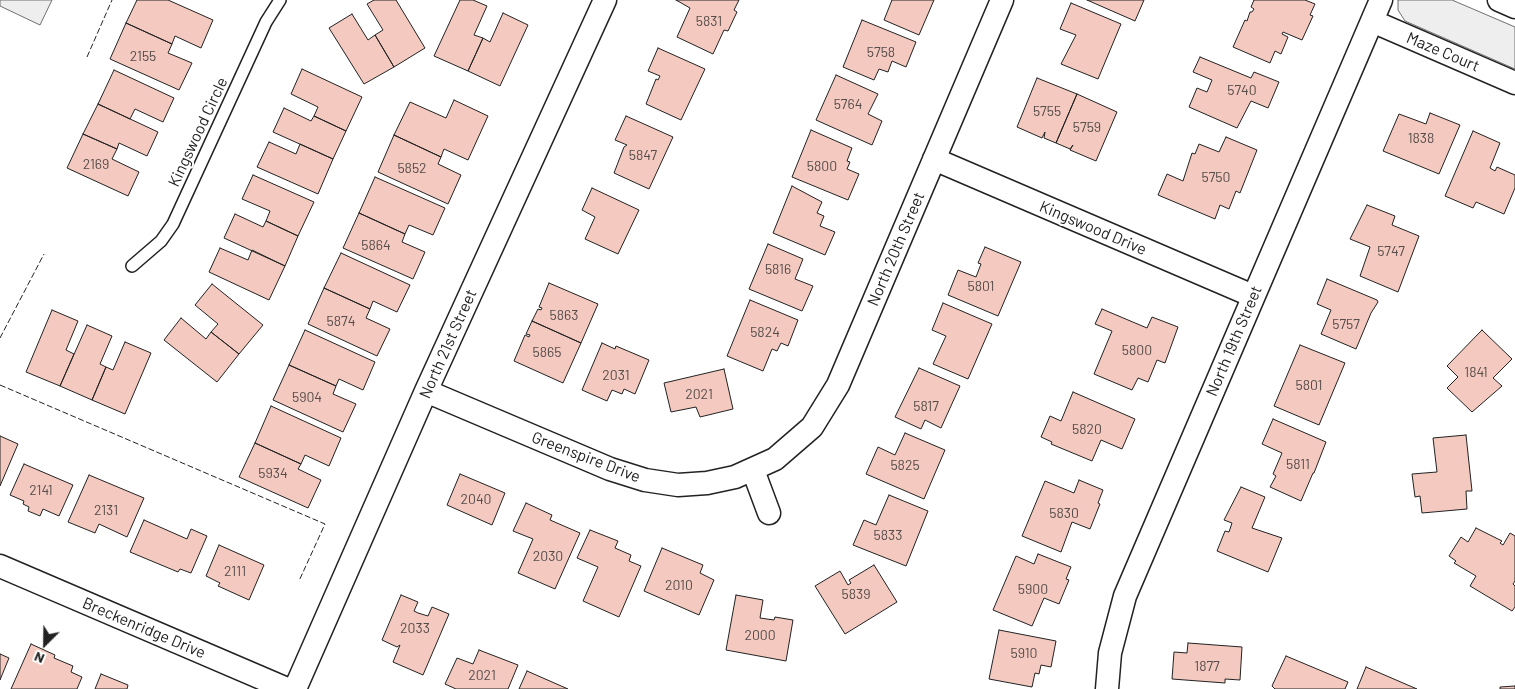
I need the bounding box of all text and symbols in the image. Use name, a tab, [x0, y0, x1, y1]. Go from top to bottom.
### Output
house number: 5831	[696, 13, 722, 29]
street label: Maze Court	[1404, 28, 1482, 76]
house number: 5758	[867, 44, 895, 60]
house number: 2155	[130, 48, 156, 64]
street label: Kingswood Circle	[164, 74, 232, 190]
house number: 5740	[1227, 82, 1257, 98]
house number: 5764	[834, 96, 862, 112]
house number: 5755	[1033, 103, 1061, 119]
house number: 5759	[1073, 119, 1101, 135]
house number: 1838	[1408, 130, 1434, 146]
house number: 5847	[629, 147, 657, 163]
house number: 2169	[83, 156, 109, 172]
house number: 5800	[807, 158, 837, 174]
house number: 5852	[397, 160, 427, 176]
house number: 5750	[1202, 169, 1230, 185]
street label: North 20th Street	[863, 189, 929, 309]
street label: Kingswood Drive	[1037, 197, 1149, 259]
house number: 5864	[361, 237, 391, 253]
house number: 5747	[1377, 243, 1405, 259]
house number: 5816	[765, 261, 791, 277]
house number: 5801	[968, 278, 994, 294]
street label: North 19th Street	[1202, 283, 1266, 399]
street label: North 21st Street	[415, 286, 481, 402]
house number: 5863	[550, 307, 578, 323]
house number: 5874	[327, 313, 355, 329]
house number: 5757	[1332, 316, 1360, 332]
house number: 5824	[750, 324, 780, 340]
house number: 5800	[1122, 342, 1152, 358]
house number: 5865	[533, 344, 561, 360]
house number: 1841	[1464, 364, 1488, 380]
house number: 2031	[602, 367, 630, 383]
house number: 5801	[1296, 377, 1322, 393]
house number: 2021	[685, 386, 713, 402]
house number: 5904	[292, 389, 322, 405]
house number: 5817	[913, 398, 939, 414]
house number: 5820	[1072, 421, 1102, 437]
street label: Greenspire Drive	[529, 427, 643, 487]
house number: 5811	[1286, 456, 1310, 472]
house number: 5825	[890, 457, 920, 473]
house number: 5934	[258, 465, 288, 481]
house number: 2141	[29, 482, 53, 498]
house number: 2040	[460, 491, 492, 507]
house number: 2131	[94, 502, 118, 518]
house number: 5830	[1049, 505, 1079, 521]
house number: 5833	[874, 527, 902, 543]
house number: 2030	[533, 548, 563, 564]
house number: 2111	[224, 563, 246, 579]
house number: 2010	[665, 577, 693, 593]
house number: 5900	[1018, 581, 1048, 597]
house number: 5839	[842, 586, 870, 602]
street label: Breckenridge Drive	[79, 593, 209, 663]
north arrow	[20, 619, 70, 669]
house number: 2033	[400, 620, 430, 636]
house number: 2000	[744, 627, 776, 643]
house number: 5910	[1010, 645, 1038, 661]
text: N	[31, 649, 47, 668]
house number: 1877	[1194, 658, 1220, 674]
house number: 2021	[468, 667, 496, 683]

